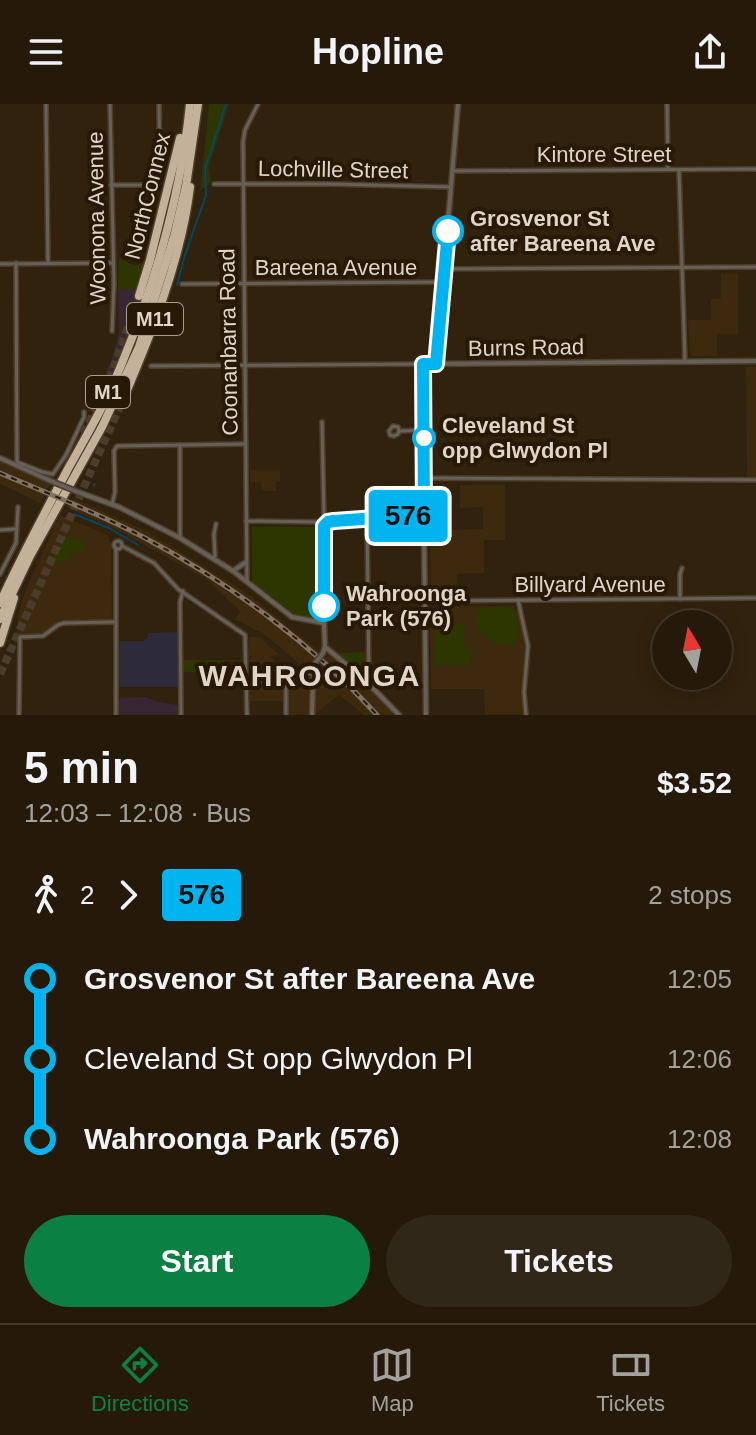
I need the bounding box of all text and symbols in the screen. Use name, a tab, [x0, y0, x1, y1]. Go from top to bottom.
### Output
icon: menu	[24, 30, 68, 74]
icon: share	[688, 30, 732, 74]
text: Hopline	[312, 31, 444, 72]
street label: NorthConnex	[120, 130, 175, 262]
street label: Woonona Avenue	[82, 131, 111, 305]
street label: Kintore Street	[537, 142, 671, 167]
street label: Lochville Street	[258, 156, 408, 183]
place label: Grosvenor St after Bareena Ave	[470, 206, 655, 256]
marker: Grosvenor St after Bareena Ave	[433, 216, 463, 246]
street label: Coonanbarra Road	[214, 248, 243, 436]
street label: Bareena Avenue	[255, 255, 417, 280]
road number: M11	[127, 303, 183, 335]
street label: Burns Road	[468, 334, 584, 361]
road number: M1	[86, 376, 130, 408]
place label: Cleveland St opp Glwydon Pl	[442, 413, 608, 463]
marker: Cleveland St opp Glwydon Pl	[413, 427, 435, 449]
line badge: 576	[362, 490, 454, 542]
text: 576	[385, 500, 431, 531]
street label: Billyard Avenue	[514, 572, 666, 597]
place label: Wahroonga Park (576)	[346, 581, 467, 631]
marker: Wahroonga Park (576)	[309, 591, 339, 621]
north arrow	[652, 610, 732, 690]
map controls	[652, 610, 732, 690]
district label: WAHROONGA	[199, 659, 422, 692]
text: 5 min	[24, 743, 139, 792]
text: $3.52	[657, 766, 732, 799]
text: 12:03 – 12:08 · Bus	[24, 798, 251, 828]
icon: walk	[24, 873, 68, 917]
icon: forward	[106, 873, 150, 917]
text: 576	[178, 879, 225, 910]
text: 2	[80, 880, 94, 910]
text: 2 stops	[648, 880, 732, 910]
text: Grosvenor St after Bareena Ave	[84, 962, 535, 995]
text: 12:05	[667, 964, 732, 994]
text: Cleveland St opp Glwydon Pl	[84, 1042, 473, 1075]
text: 12:06	[667, 1044, 732, 1074]
text: Wahroonga Park (576)	[84, 1122, 400, 1155]
text: 12:08	[667, 1124, 732, 1154]
button: Start	[24, 1215, 370, 1307]
button: Tickets	[386, 1215, 732, 1307]
tab: Directions	[91, 1343, 189, 1417]
tab: Map	[370, 1343, 414, 1417]
tab: Tickets	[596, 1343, 665, 1417]

